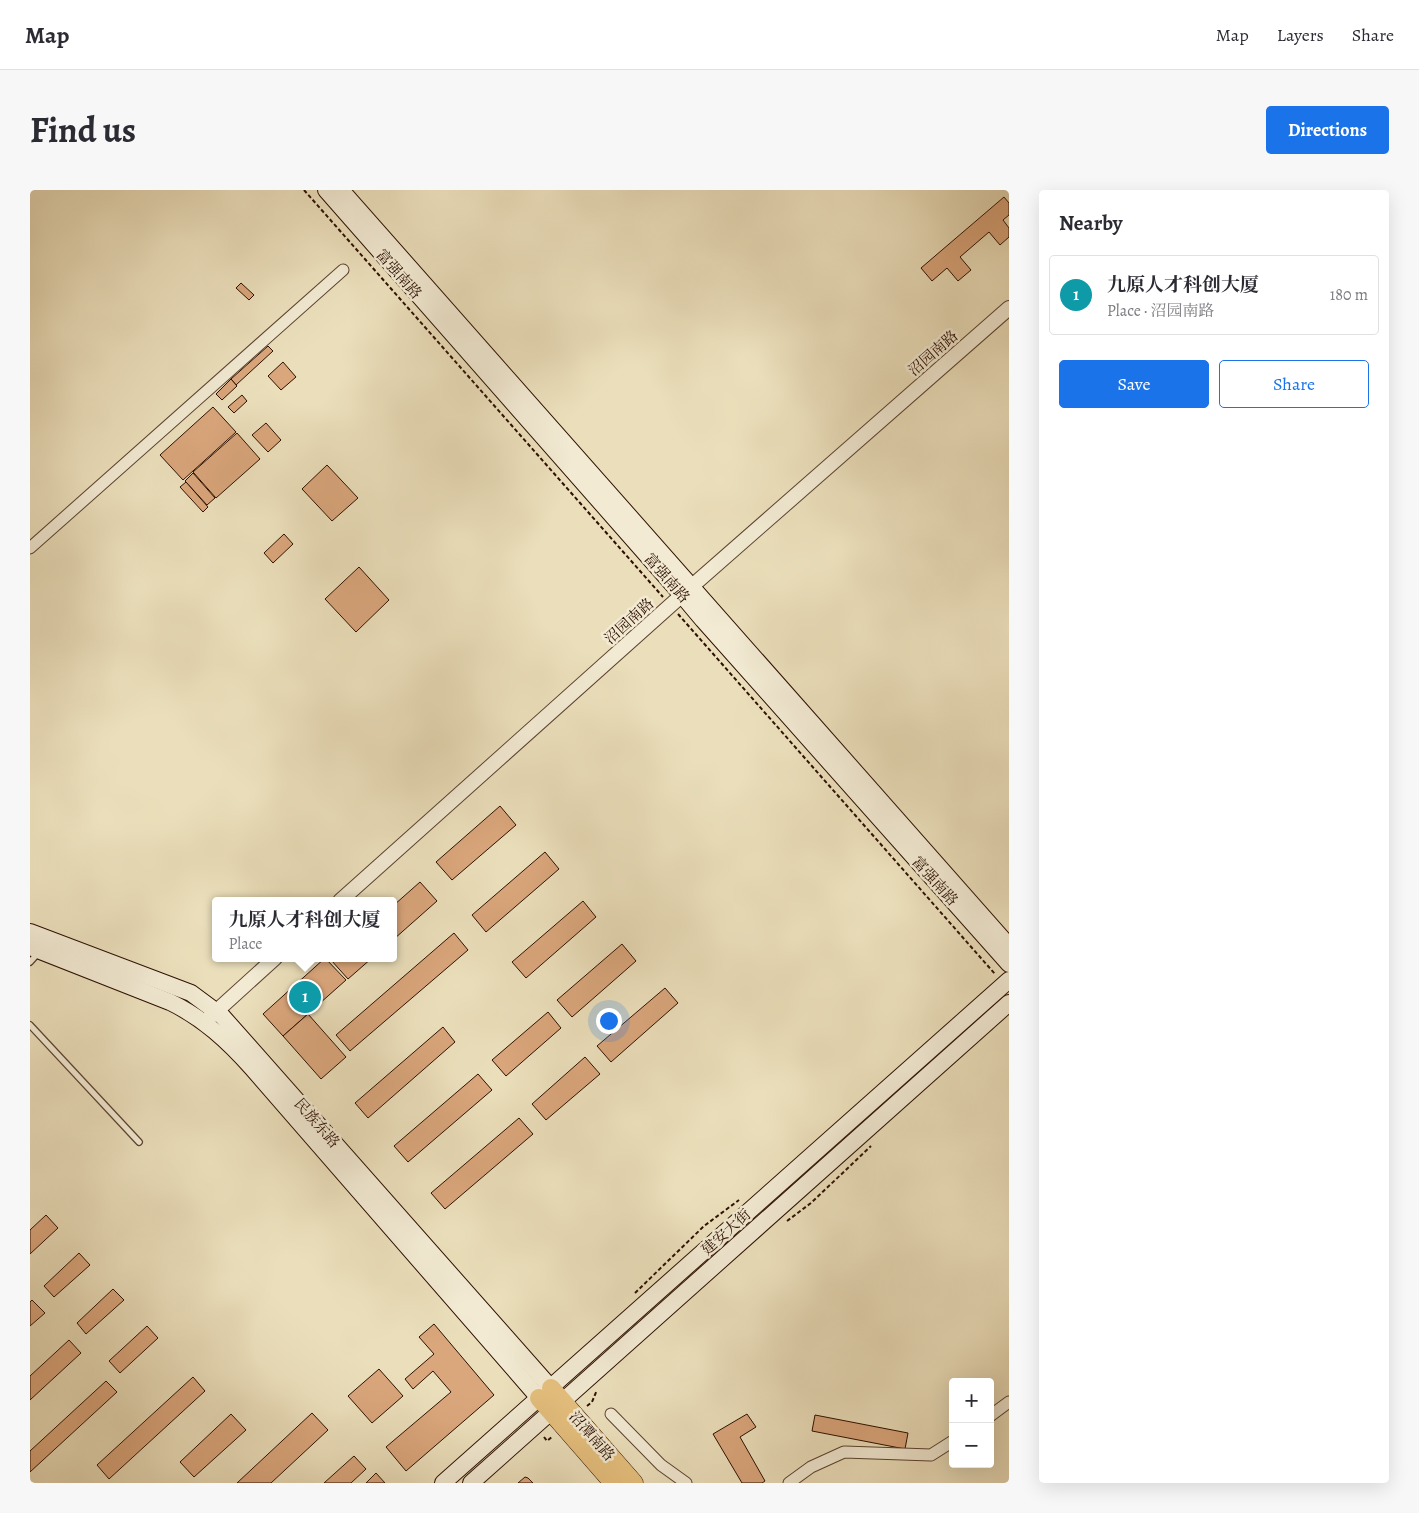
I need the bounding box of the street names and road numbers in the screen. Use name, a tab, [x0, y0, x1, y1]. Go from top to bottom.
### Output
street label: 富强南路	[372, 245, 426, 303]
street label: 沼园南路	[904, 326, 962, 380]
street label: 富强南路	[640, 549, 694, 607]
street label: 沼园南路	[600, 593, 658, 649]
street label: 富强南路	[907, 852, 963, 910]
street label: 民族东路	[290, 1094, 344, 1152]
street label: 建安大街	[697, 1204, 755, 1260]
street label: 沼潭南路	[565, 1407, 619, 1465]

